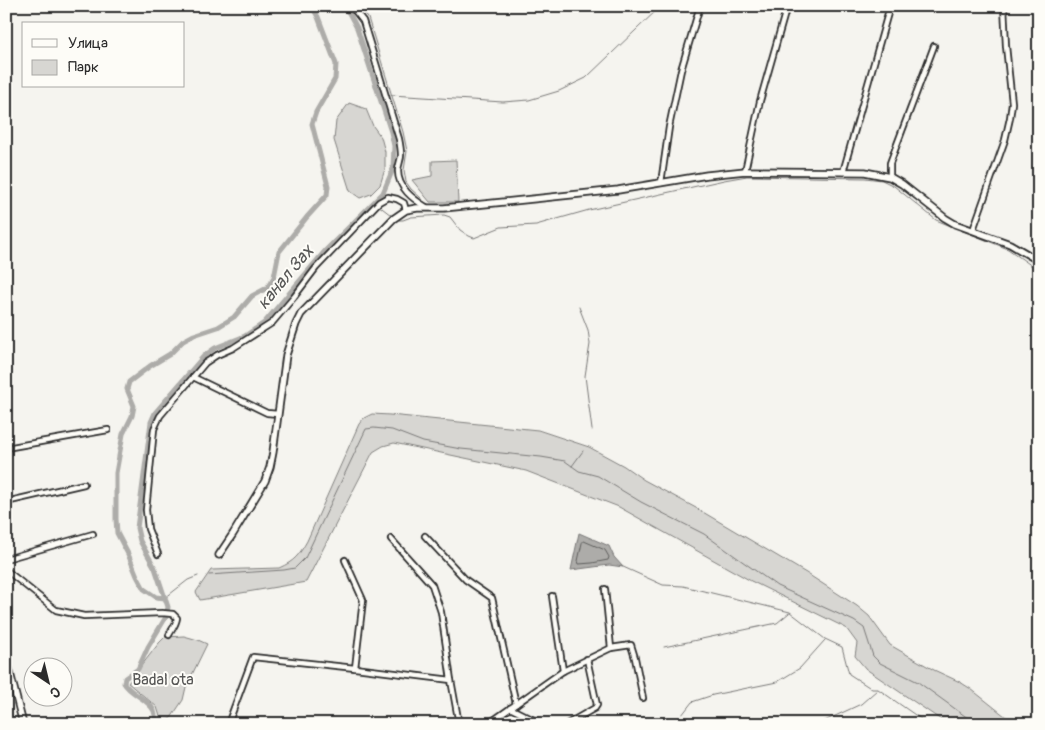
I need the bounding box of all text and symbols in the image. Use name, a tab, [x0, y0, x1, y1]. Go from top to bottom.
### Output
legend	[22, 22, 185, 88]
text: Улица	[68, 34, 108, 53]
text: Парк	[68, 58, 99, 77]
water label: канал Зах	[252, 239, 320, 314]
north arrow	[22, 658, 72, 708]
park label: Badal ota	[132, 670, 194, 690]
text: С	[46, 683, 64, 702]

